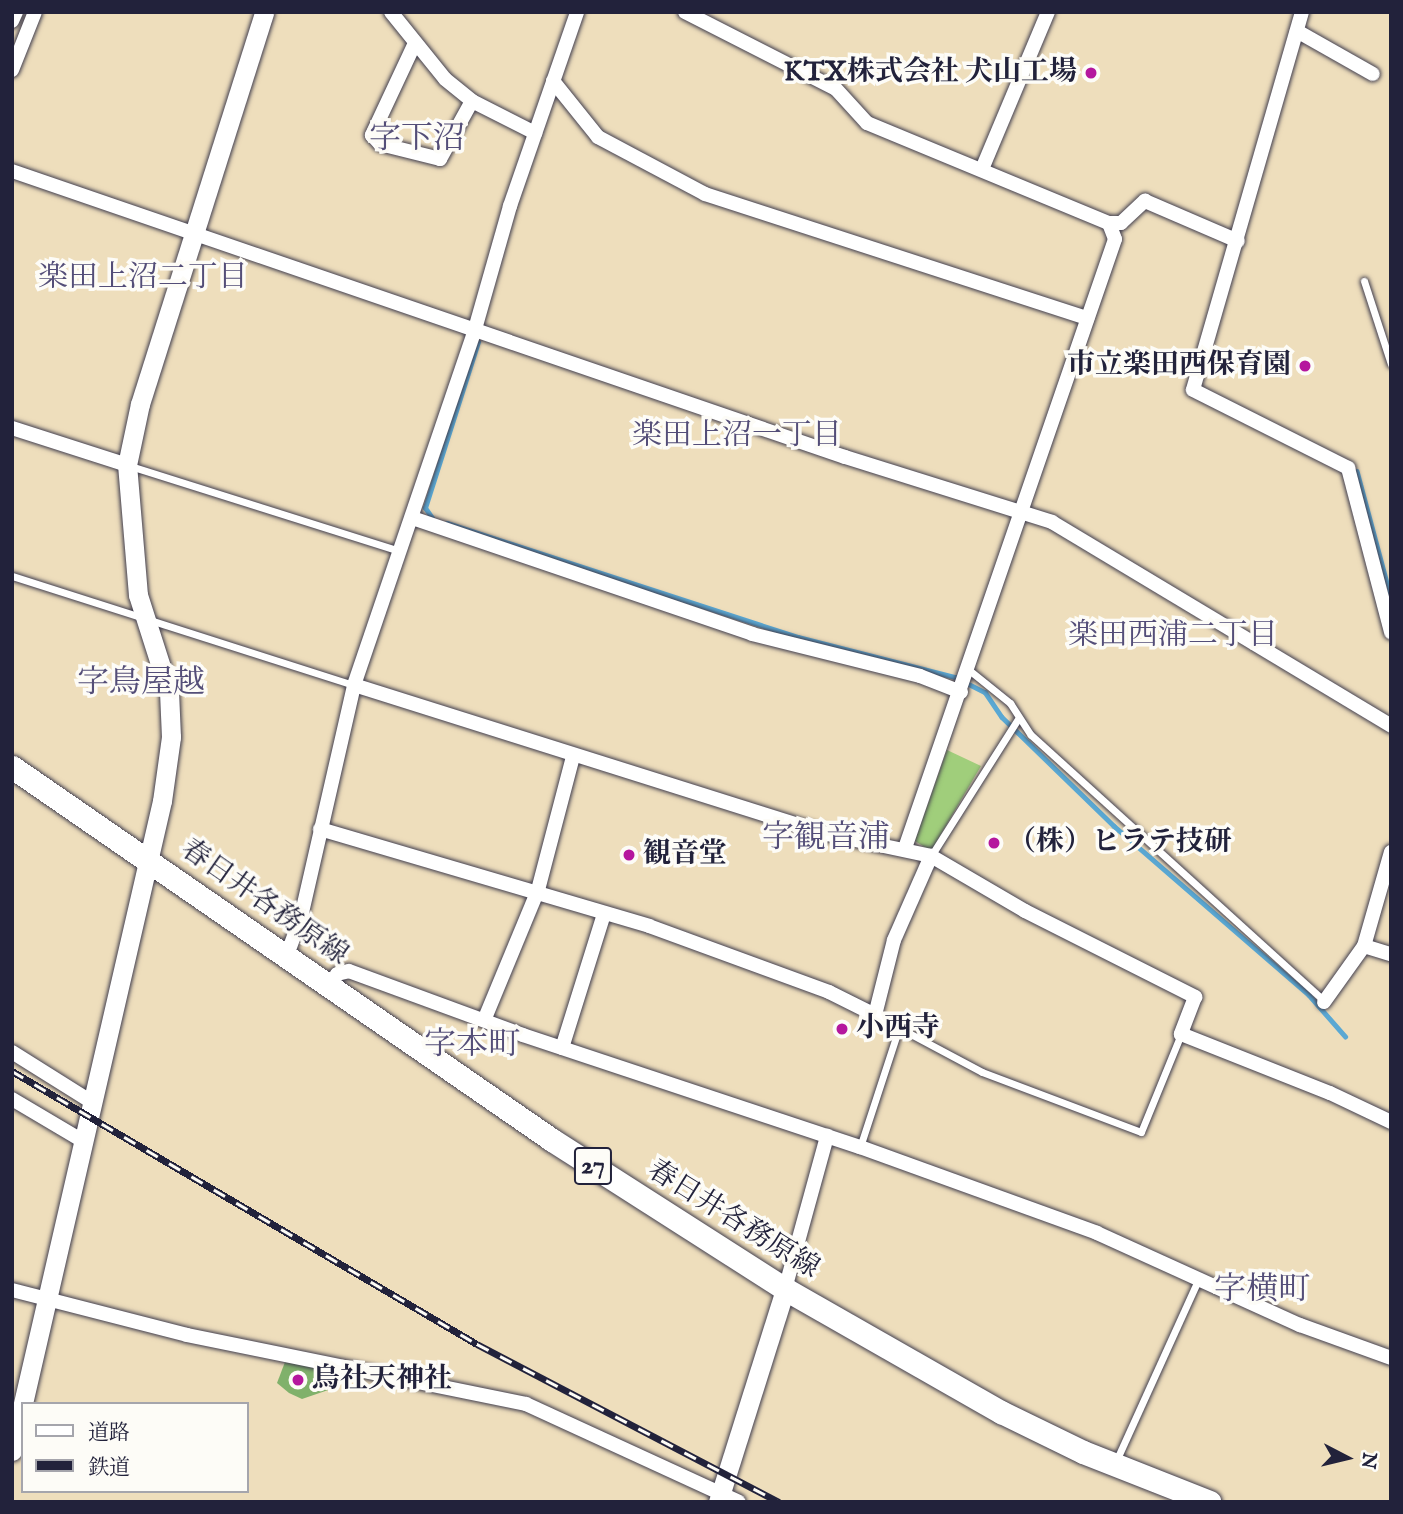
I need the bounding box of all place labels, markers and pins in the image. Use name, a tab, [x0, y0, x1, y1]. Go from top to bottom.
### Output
place label: KTX株式会社 犬山工場	[784, 56, 1077, 90]
marker: KTX株式会社 犬山工場	[1083, 65, 1099, 81]
place label: 市立楽田西保育園	[1067, 349, 1291, 383]
marker: 市立楽田西保育園	[1297, 358, 1313, 374]
place label: （株）ヒラテ技研	[1008, 826, 1232, 860]
marker: （株）ヒラテ技研	[986, 835, 1002, 851]
place label: 観音堂	[643, 838, 727, 872]
marker: 観音堂	[621, 847, 637, 863]
place label: 小西寺	[856, 1012, 940, 1046]
marker: 小西寺	[834, 1021, 850, 1037]
place label: 烏社天神社	[312, 1363, 452, 1397]
marker: 烏社天神社	[290, 1372, 306, 1388]

